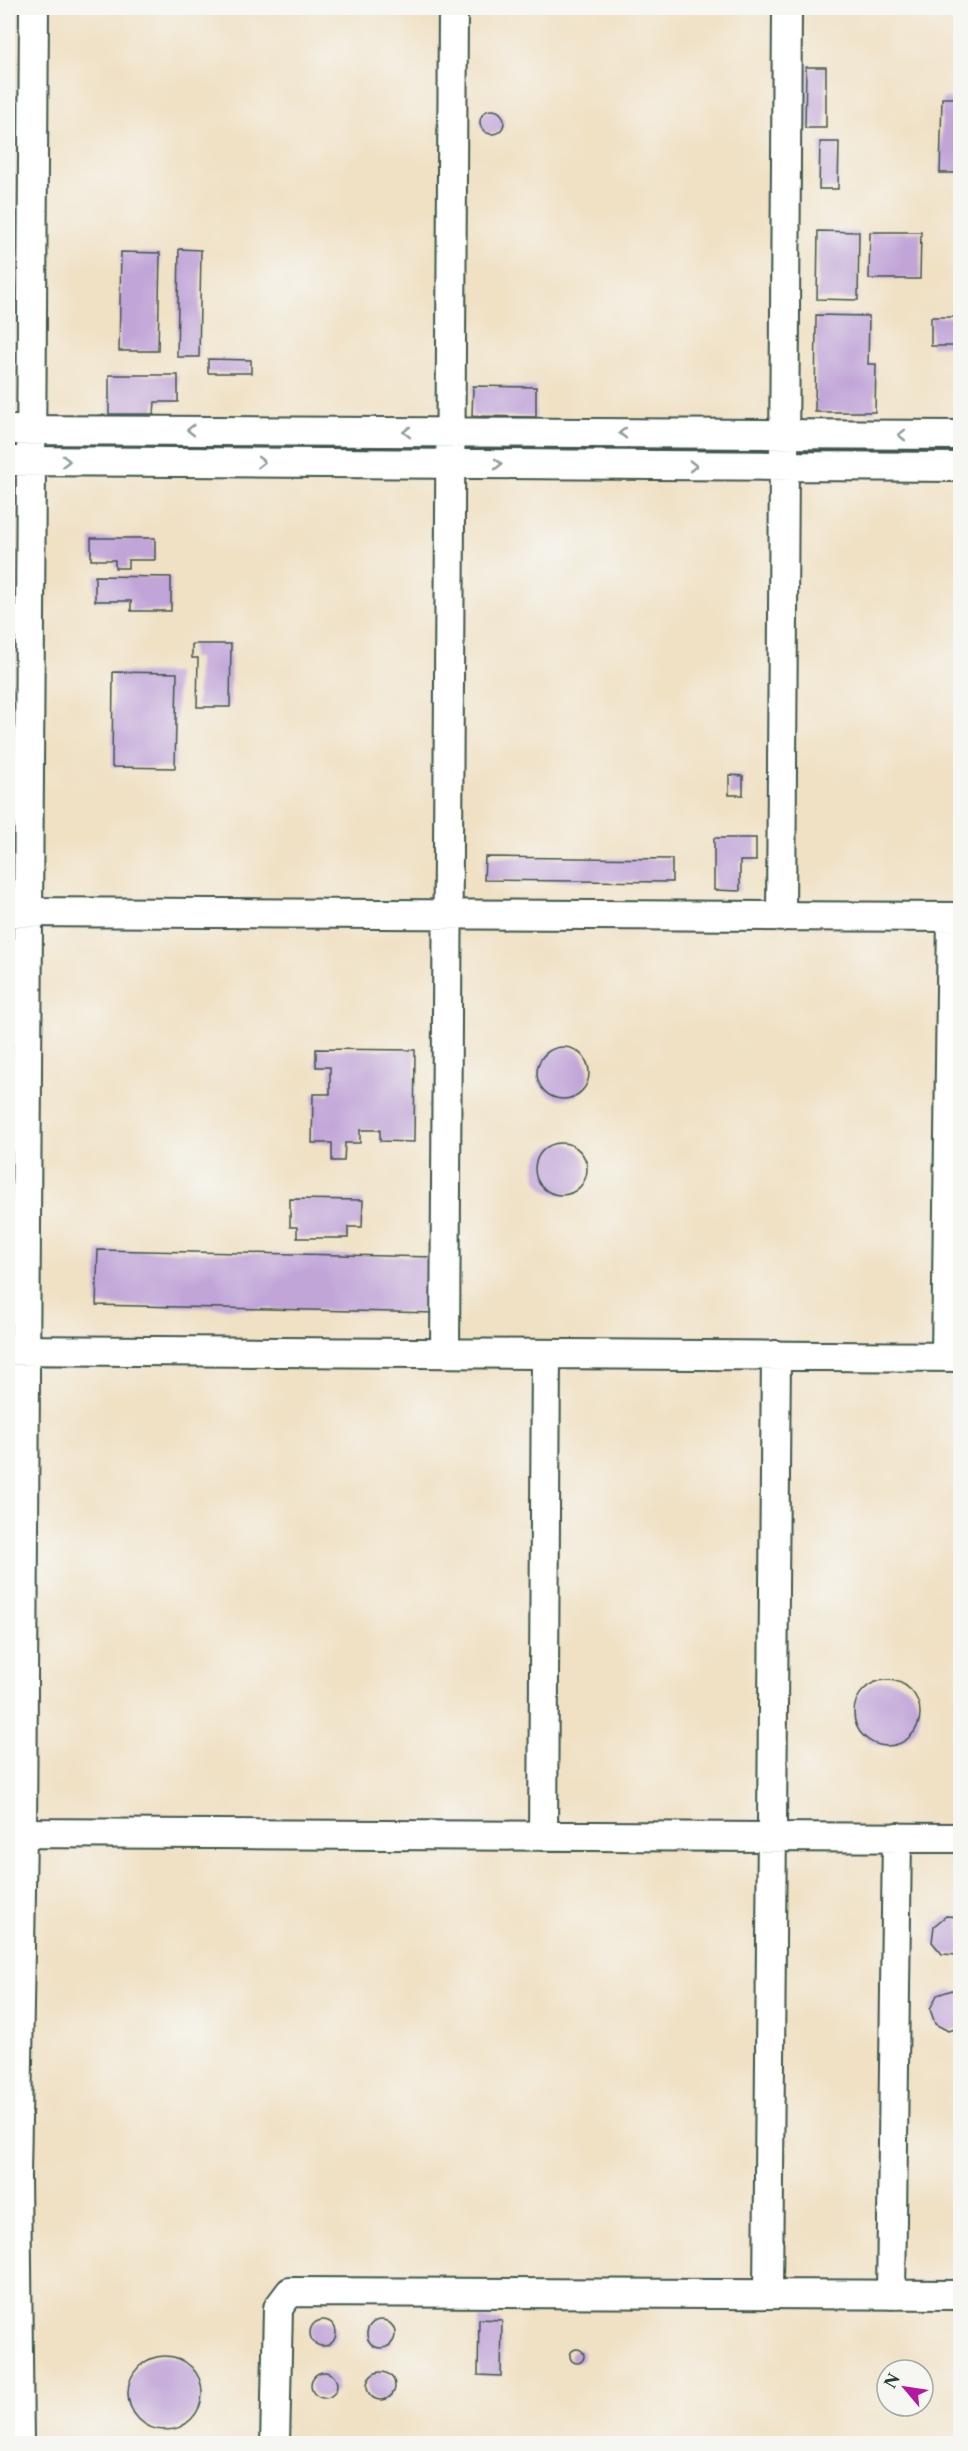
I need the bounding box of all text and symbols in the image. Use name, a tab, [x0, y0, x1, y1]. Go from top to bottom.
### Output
one-way arrow	[187, 424, 196, 437]
one-way arrow	[403, 426, 412, 438]
one-way arrow	[619, 427, 628, 439]
one-way arrow	[898, 429, 907, 441]
one-way arrow	[61, 455, 70, 467]
one-way arrow	[256, 456, 265, 468]
one-way arrow	[493, 458, 502, 470]
one-way arrow	[688, 459, 697, 472]
north arrow	[875, 2358, 935, 2418]
text: N	[880, 2370, 904, 2392]

